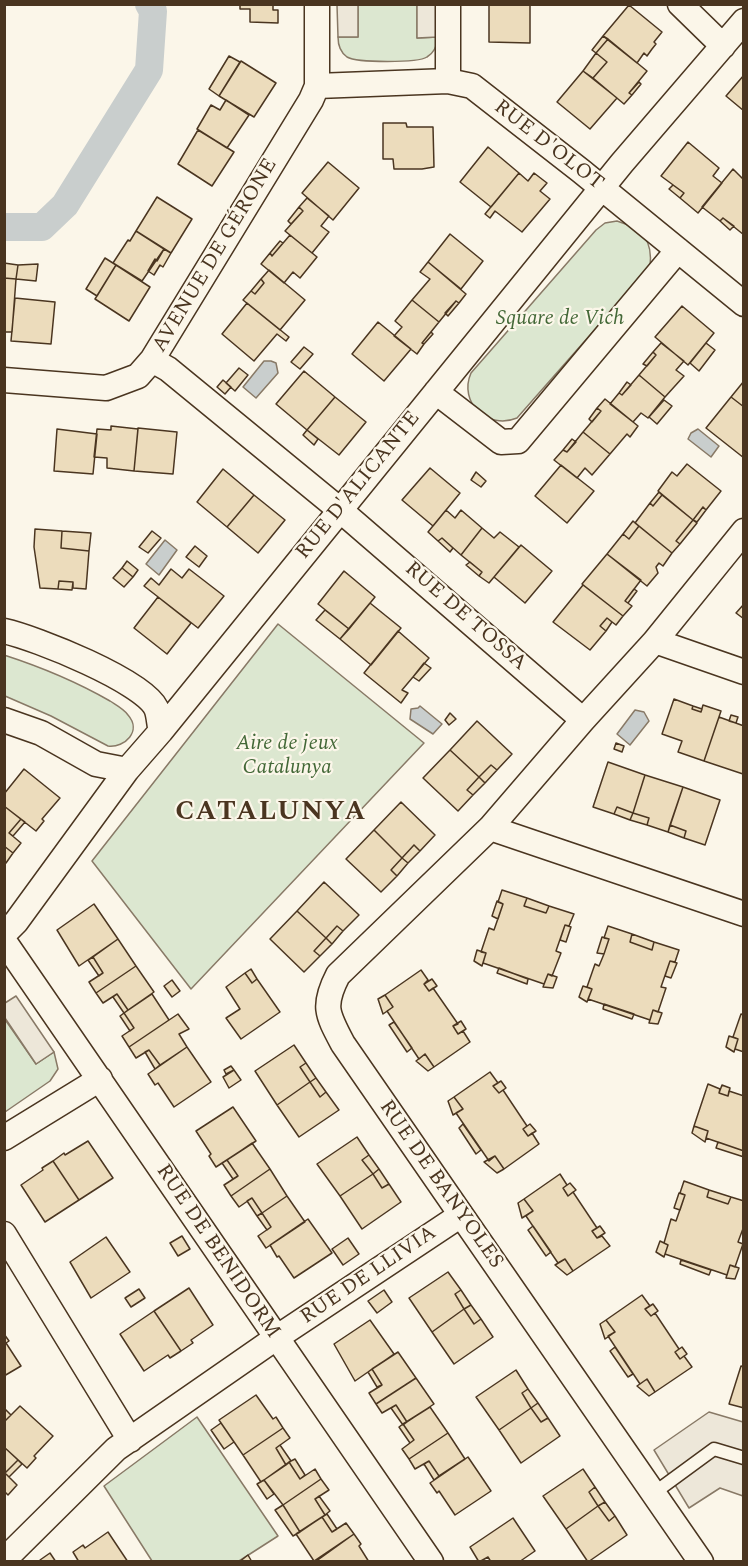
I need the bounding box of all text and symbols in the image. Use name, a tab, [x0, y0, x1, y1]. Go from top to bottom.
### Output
street label: RUE D'OLOT	[488, 95, 608, 197]
street label: AVENUE DE GÉRONE	[148, 154, 284, 358]
park label: Square de Vich	[496, 307, 624, 333]
street label: RUE D'ALICANTE	[292, 407, 426, 565]
street label: RUE DE TOSSA	[399, 557, 531, 677]
park label: Aire de jeux Catalunya	[236, 732, 338, 782]
district label: CATALUNYA	[175, 798, 367, 830]
street label: RUE DE BANYOLES	[372, 1096, 508, 1274]
street label: RUE DE BENIDORM	[149, 1160, 285, 1344]
street label: RUE DE LLIVIA	[296, 1221, 442, 1331]

